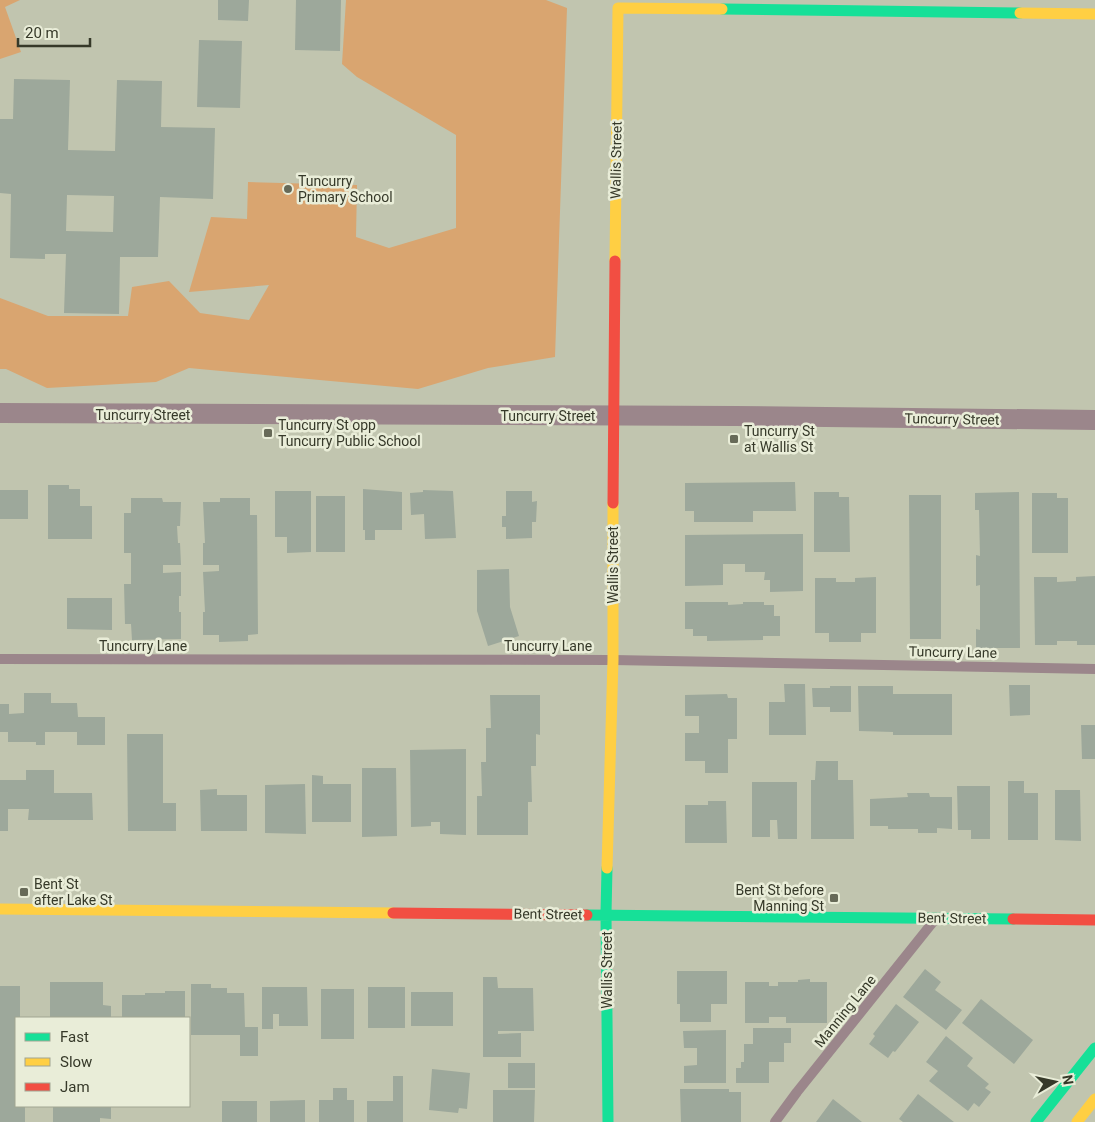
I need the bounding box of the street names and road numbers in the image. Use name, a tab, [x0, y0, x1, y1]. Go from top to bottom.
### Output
street label: Wallis Street	[607, 121, 625, 199]
street label: Tuncurry Street	[96, 407, 191, 423]
street label: Tuncurry Street	[501, 408, 596, 424]
street label: Tuncurry Street	[904, 410, 1000, 428]
street label: Wallis Street	[605, 526, 621, 604]
street label: Tuncurry Lane	[99, 638, 187, 654]
street label: Tuncurry Lane	[504, 638, 592, 654]
street label: Tuncurry Lane	[909, 643, 997, 661]
street label: Bent Street	[513, 905, 583, 923]
street label: Bent Street	[917, 909, 987, 927]
street label: Wallis Street	[599, 931, 615, 1009]
street label: Manning Lane	[811, 972, 879, 1050]

